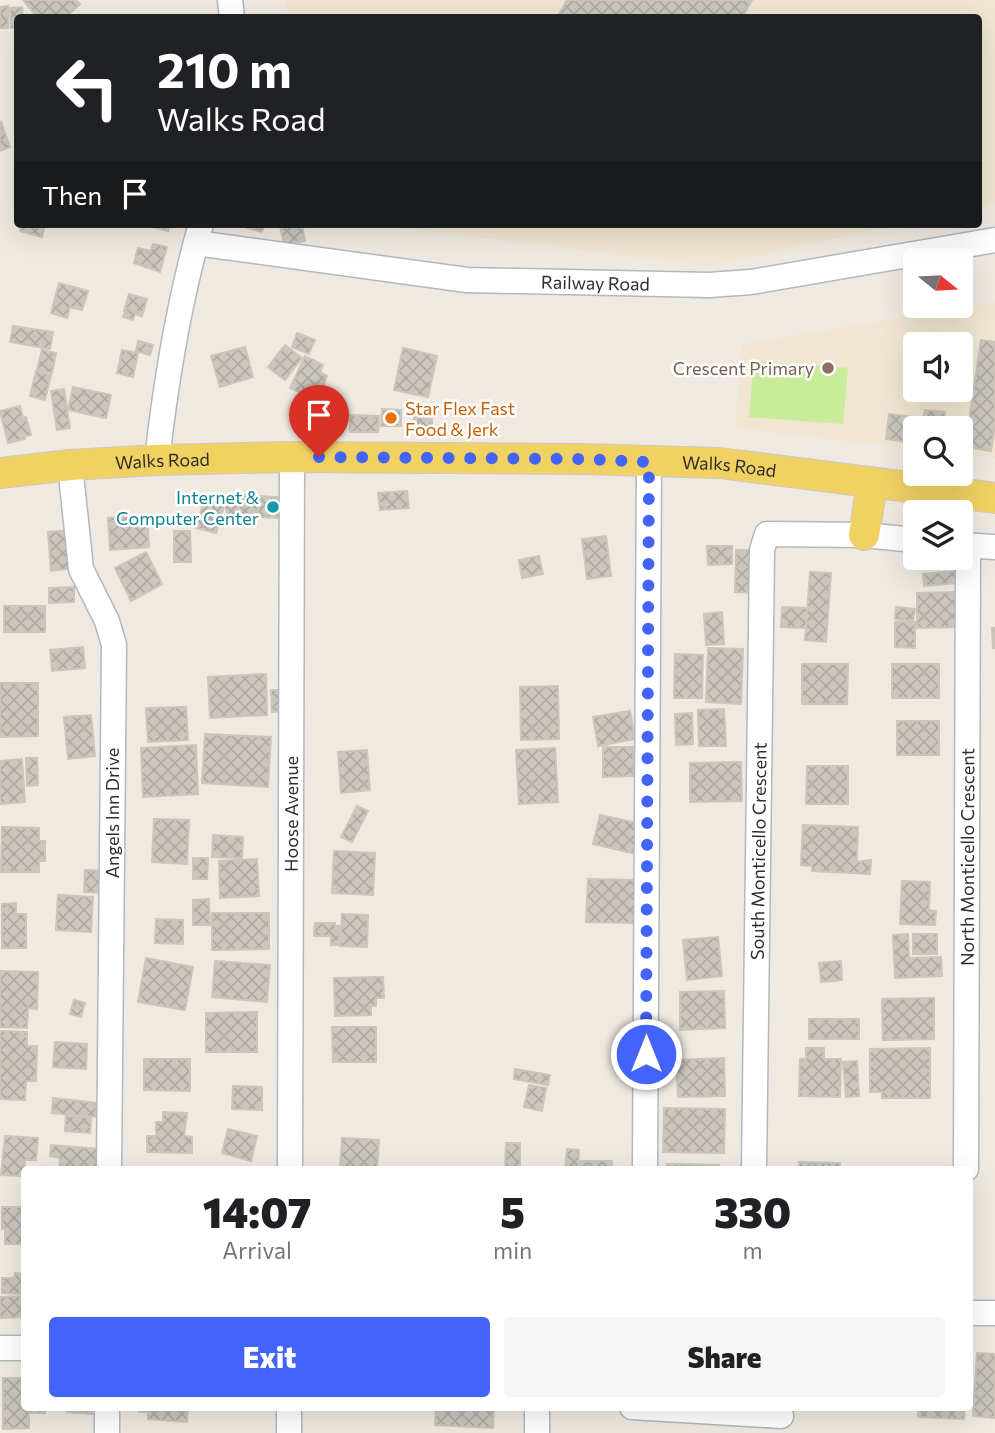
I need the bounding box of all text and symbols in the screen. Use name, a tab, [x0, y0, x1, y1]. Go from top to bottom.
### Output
text: 210 m	[157, 38, 292, 98]
icon: left	[42, 42, 133, 133]
text: Walks Road	[157, 98, 326, 138]
icon: arrive	[116, 175, 154, 213]
text: Then	[42, 179, 102, 210]
north arrow	[903, 248, 973, 318]
map controls	[903, 248, 973, 570]
street label: Railway Road	[541, 271, 650, 295]
button: sound	[903, 332, 973, 402]
place label: Crescent Primary	[673, 357, 814, 379]
marker: Crescent Primary	[820, 360, 836, 376]
pin	[289, 385, 349, 457]
icon: arrive	[300, 396, 338, 434]
place label: Star Flex Fast Food & Jerk	[405, 397, 515, 440]
marker: Star Flex Fast Food & Jerk	[383, 410, 399, 426]
button: search	[903, 416, 973, 486]
street label: Walks Road	[114, 448, 210, 473]
street label: Walks Road	[682, 451, 778, 481]
place label: Internet & Computer Center	[116, 486, 259, 529]
marker: Internet & Computer Center	[265, 499, 281, 515]
button: layers	[903, 500, 973, 570]
street label: South Monticello Crescent	[746, 742, 771, 960]
street label: Angels Inn Drive	[101, 748, 123, 878]
street label: North Monticello Crescent	[956, 748, 978, 966]
street label: Hoose Avenue	[280, 756, 302, 872]
position arrow	[609, 1017, 683, 1091]
text: 14:07	[203, 1185, 311, 1237]
text: 5	[500, 1185, 525, 1237]
text: 330	[714, 1185, 791, 1237]
text: Arrival	[222, 1236, 292, 1264]
text: min	[493, 1236, 532, 1264]
text: m	[743, 1236, 763, 1264]
button: Exit	[49, 1317, 490, 1397]
button: Share	[504, 1317, 945, 1397]

